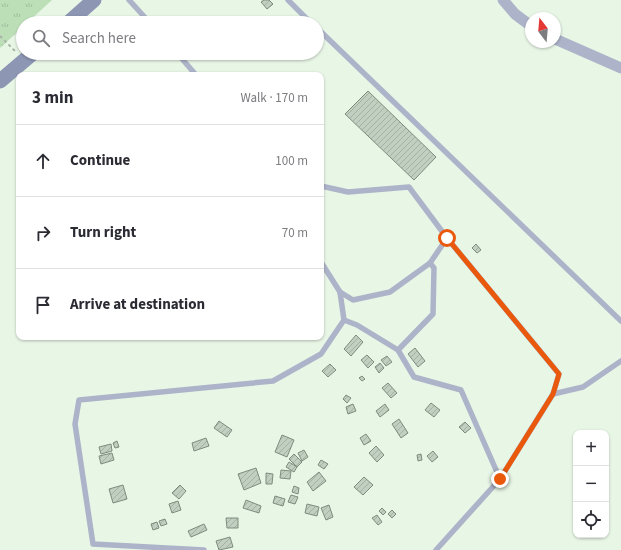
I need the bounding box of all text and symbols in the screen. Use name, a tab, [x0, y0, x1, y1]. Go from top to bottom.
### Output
north arrow	[525, 12, 561, 48]
search box	[16, 16, 324, 60]
icon: search	[30, 27, 52, 49]
text: Search here	[62, 28, 136, 49]
text: 3 min	[32, 86, 73, 110]
text: Walk · 170 m	[240, 89, 308, 107]
icon: ahead	[32, 150, 54, 172]
text: Continue	[70, 150, 130, 171]
text: 100 m	[275, 152, 308, 170]
icon: right	[32, 222, 54, 244]
text: Turn right	[70, 222, 136, 243]
text: 70 m	[282, 224, 308, 242]
route start	[438, 229, 456, 247]
icon: arrive	[32, 294, 54, 316]
text: Arrive at destination	[70, 294, 205, 315]
map controls	[573, 430, 609, 538]
button: +	[573, 430, 609, 466]
button: −	[573, 466, 609, 502]
route end	[491, 470, 509, 488]
button: locate	[573, 502, 609, 538]

